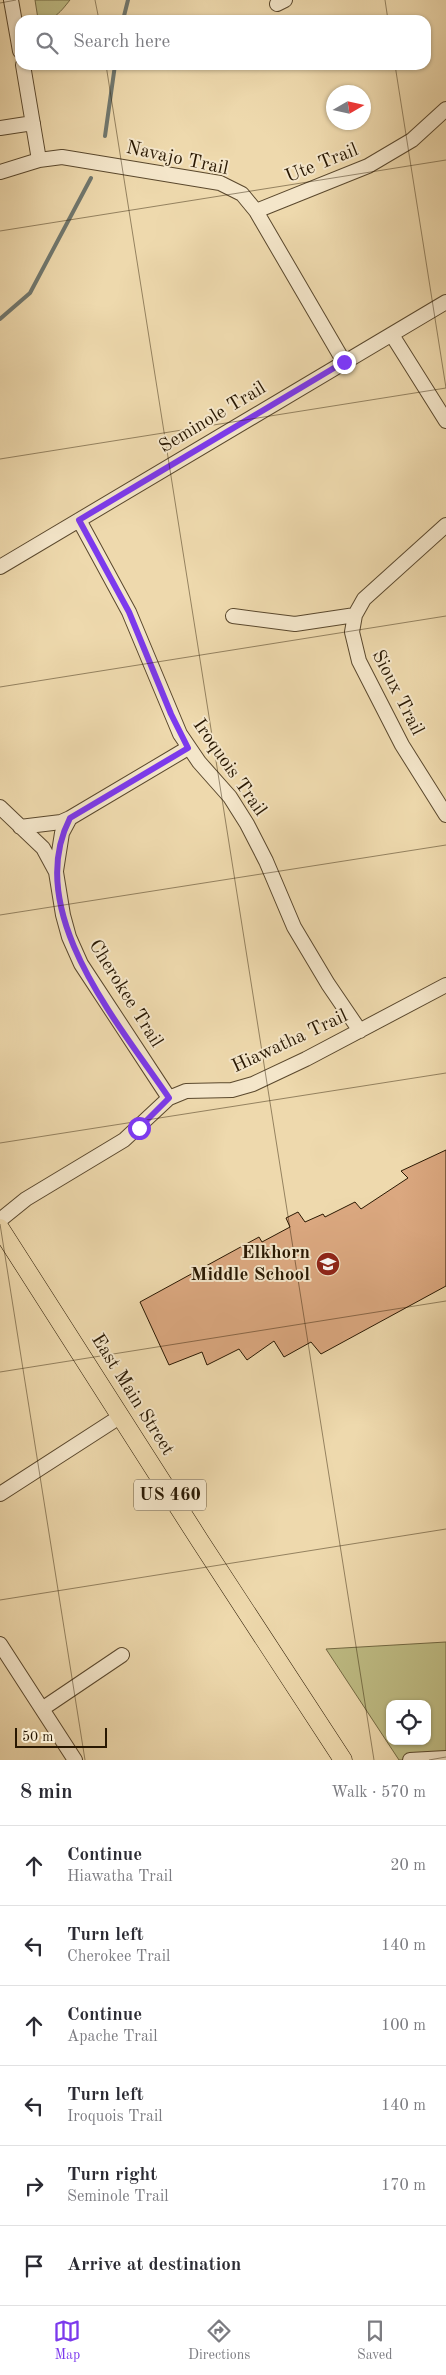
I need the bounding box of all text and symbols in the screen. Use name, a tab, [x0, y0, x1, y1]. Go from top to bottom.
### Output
search box	[15, 15, 431, 70]
icon: search	[33, 29, 61, 57]
text: Search here	[73, 33, 170, 52]
north arrow	[326, 85, 371, 130]
street label: Navajo Trail	[124, 139, 230, 179]
street label: Ute Trail	[283, 141, 361, 187]
route end	[333, 351, 356, 374]
street label: Seminole Trail	[156, 379, 270, 457]
street label: Sioux Trail	[367, 647, 427, 739]
street label: Iroquois Trail	[189, 716, 269, 820]
street label: Cherokee Trail	[84, 937, 166, 1051]
street label: Hiawatha Trail	[229, 1007, 351, 1077]
route start	[128, 1117, 151, 1140]
place label: Elkhorn Middle School	[191, 1244, 310, 1285]
school or university icon: Elkhorn Middle School	[315, 1251, 341, 1277]
street label: East Main Street	[87, 1331, 177, 1459]
road number: US 460	[134, 1480, 206, 1510]
map controls	[386, 1700, 431, 1745]
button: locate	[386, 1700, 431, 1745]
scale bar	[15, 1725, 108, 1748]
text: 50 m	[22, 1730, 53, 1744]
text: 8 min	[20, 1782, 73, 1803]
text: Walk · 570 m	[331, 1785, 426, 1801]
text: Continue	[67, 1846, 142, 1865]
icon: ahead	[20, 1852, 48, 1880]
text: 20 m	[390, 1858, 426, 1874]
text: Hiawatha Trail	[67, 1869, 172, 1885]
text: Turn left	[67, 1926, 144, 1945]
icon: left	[20, 1932, 48, 1960]
text: 140 m	[381, 1938, 426, 1954]
text: Cherokee Trail	[67, 1949, 170, 1965]
text: Continue	[67, 2006, 142, 2025]
icon: ahead	[20, 2012, 48, 2040]
text: 100 m	[381, 2018, 426, 2034]
text: Apache Trail	[67, 2029, 157, 2045]
text: Turn left	[67, 2086, 144, 2105]
icon: left	[20, 2092, 48, 2120]
text: 140 m	[381, 2098, 426, 2114]
text: Iroquois Trail	[67, 2109, 163, 2125]
text: Turn right	[67, 2166, 157, 2185]
icon: right	[20, 2172, 48, 2200]
text: 170 m	[381, 2178, 426, 2194]
text: Seminole Trail	[67, 2189, 169, 2205]
icon: arrive	[20, 2252, 48, 2280]
text: Arrive at destination	[67, 2256, 241, 2275]
tab: Map	[53, 2317, 81, 2364]
tab: Directions	[188, 2317, 250, 2364]
tab: Saved	[357, 2317, 393, 2364]

